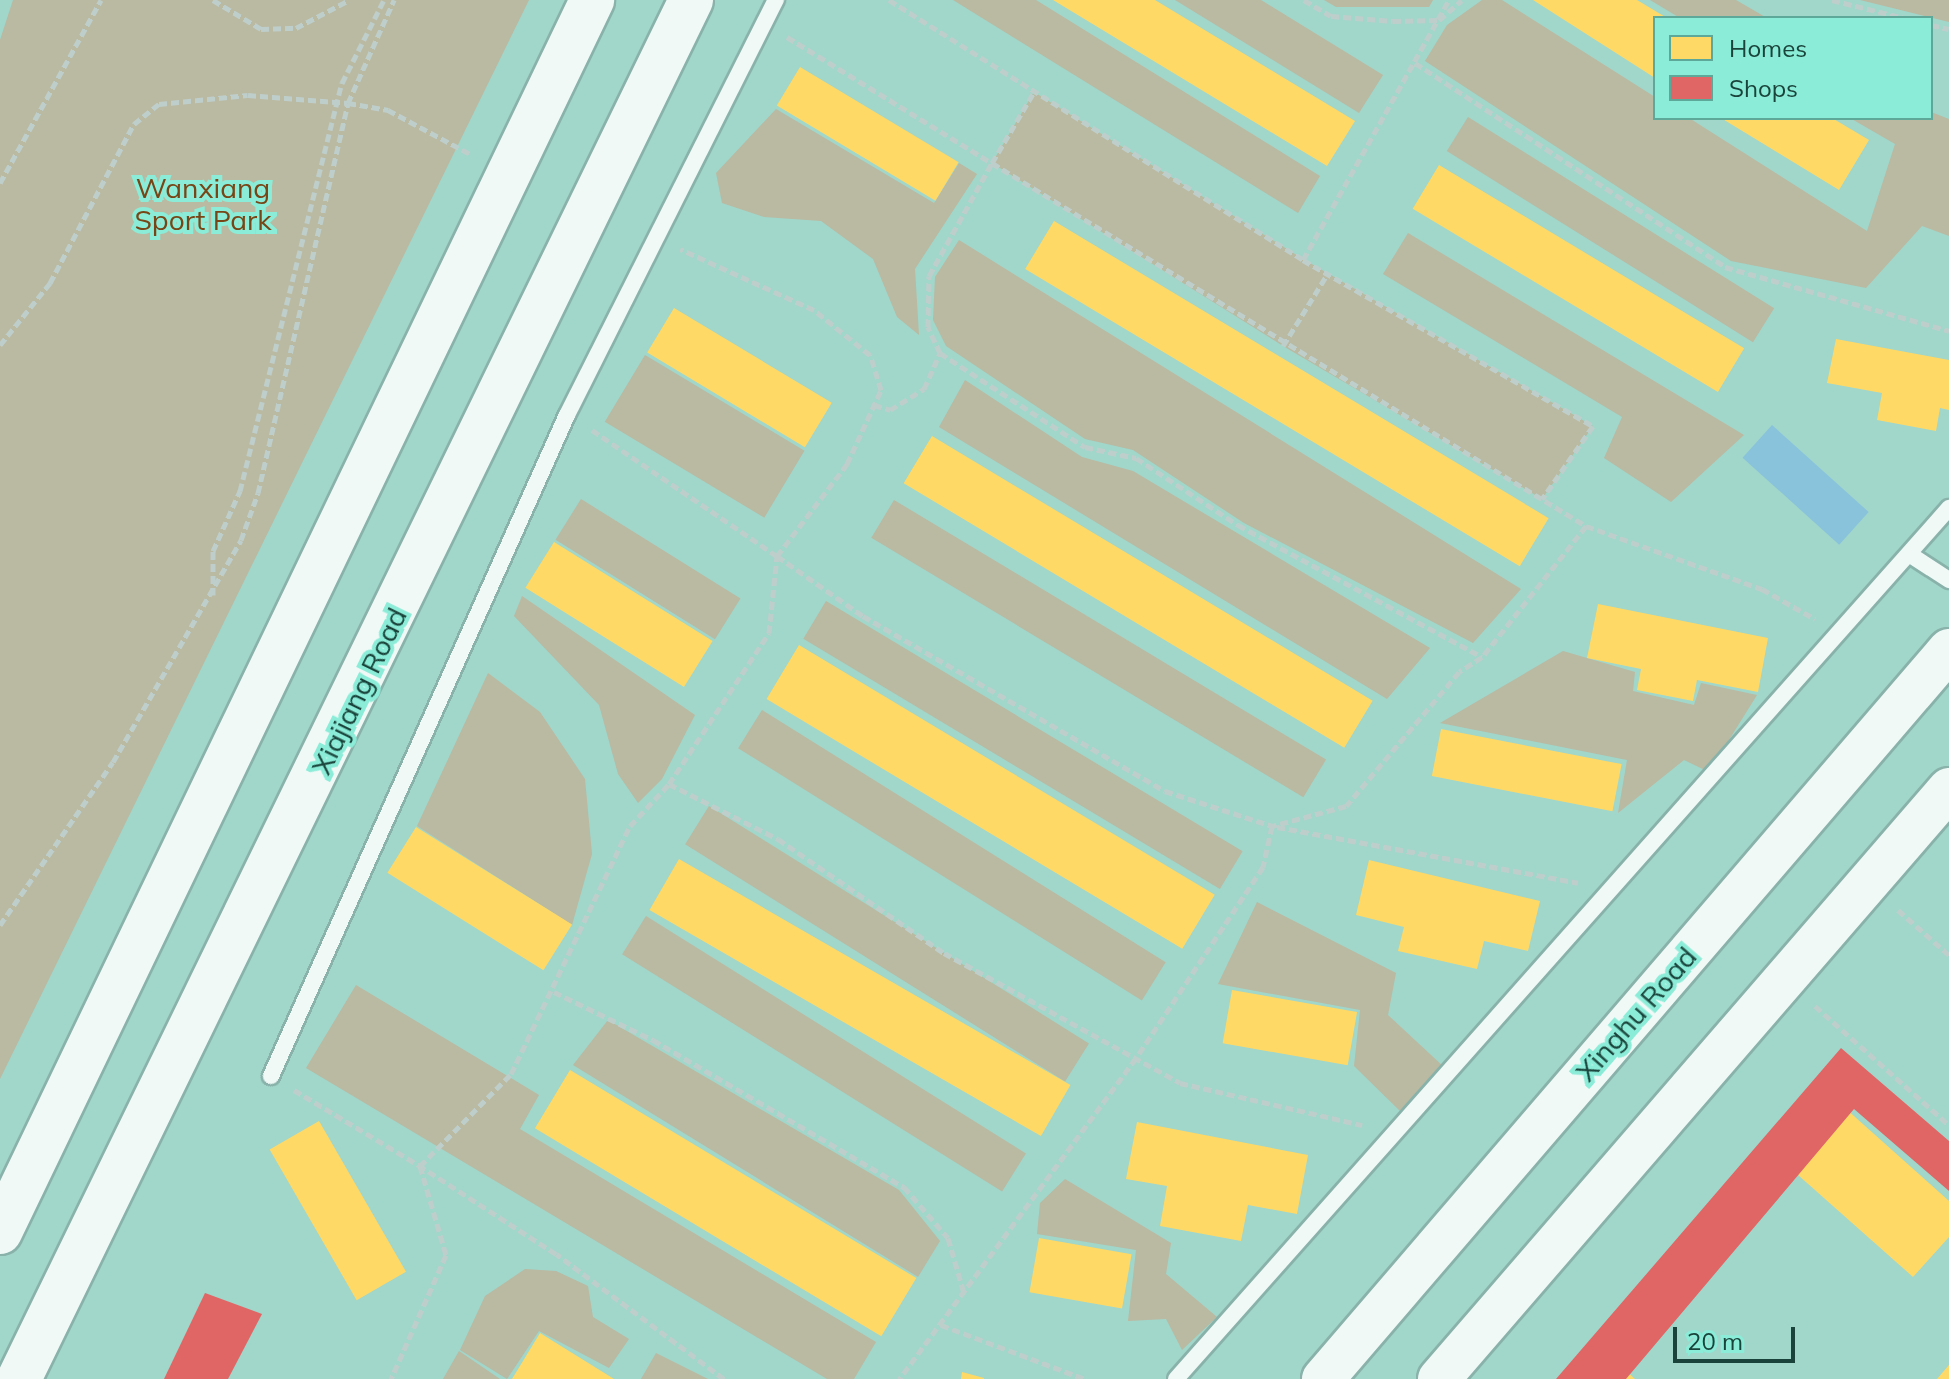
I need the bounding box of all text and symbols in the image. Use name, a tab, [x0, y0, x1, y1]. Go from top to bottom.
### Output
legend	[1653, 16, 1933, 120]
text: Homes	[1729, 33, 1807, 63]
text: Shops	[1729, 73, 1798, 103]
park label: Wanxiang Sport Park	[134, 171, 272, 237]
street label: Xiajiang Road	[304, 602, 414, 780]
street label: Xinghu Road	[1569, 940, 1703, 1088]
scale bar	[1677, 1311, 1799, 1361]
text: 20 m	[1687, 1326, 1743, 1356]

